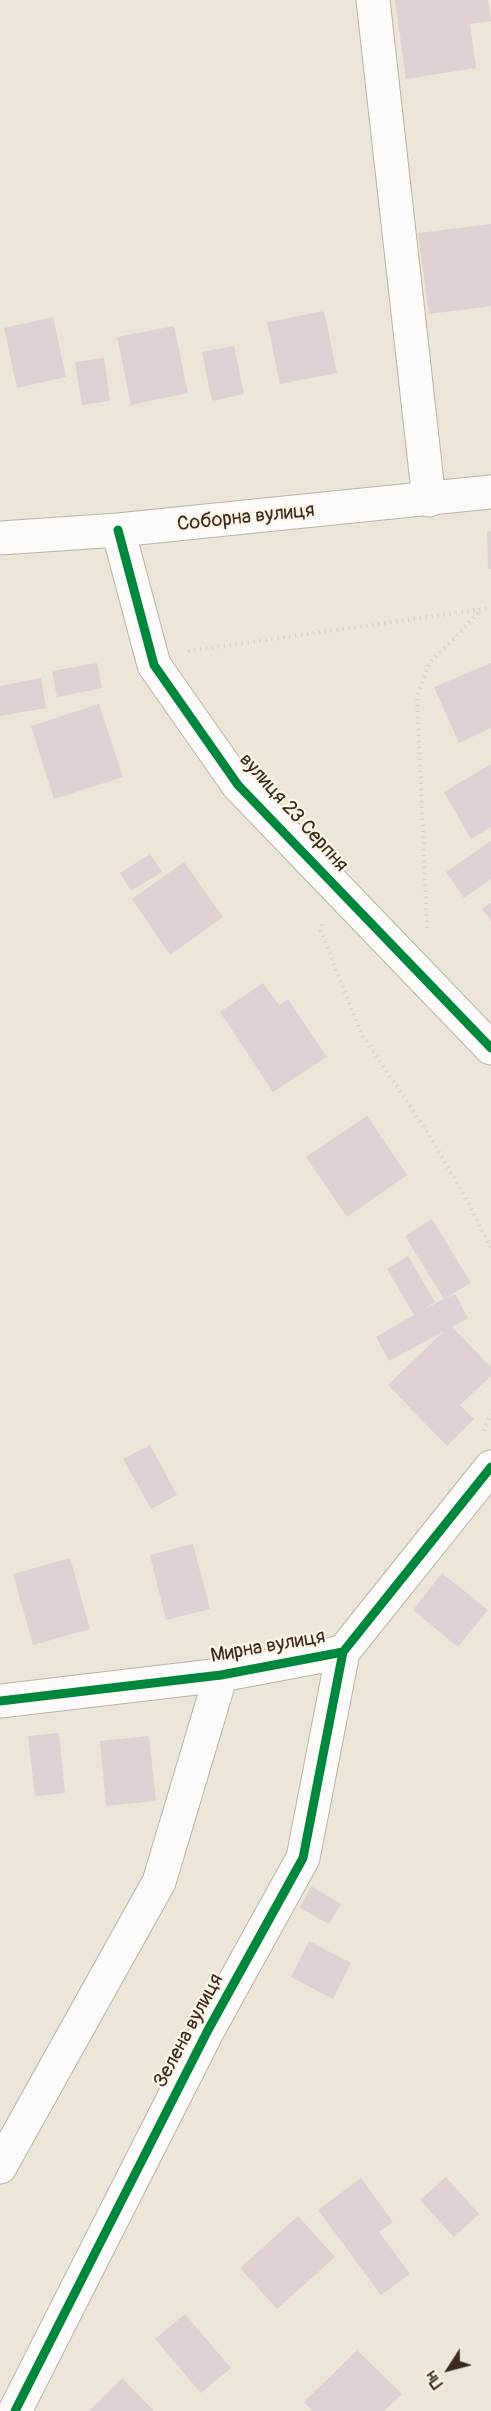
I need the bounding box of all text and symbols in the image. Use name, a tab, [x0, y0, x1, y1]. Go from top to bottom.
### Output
street label: Соборна вулиця	[176, 499, 316, 537]
street label: вулиця 23 Серпня	[233, 749, 353, 877]
street label: Мирна вулиця	[209, 1625, 327, 1669]
street label: Зелена вулиця	[149, 1970, 229, 2092]
north arrow	[419, 2339, 479, 2399]
text: Пн	[421, 2367, 448, 2393]

